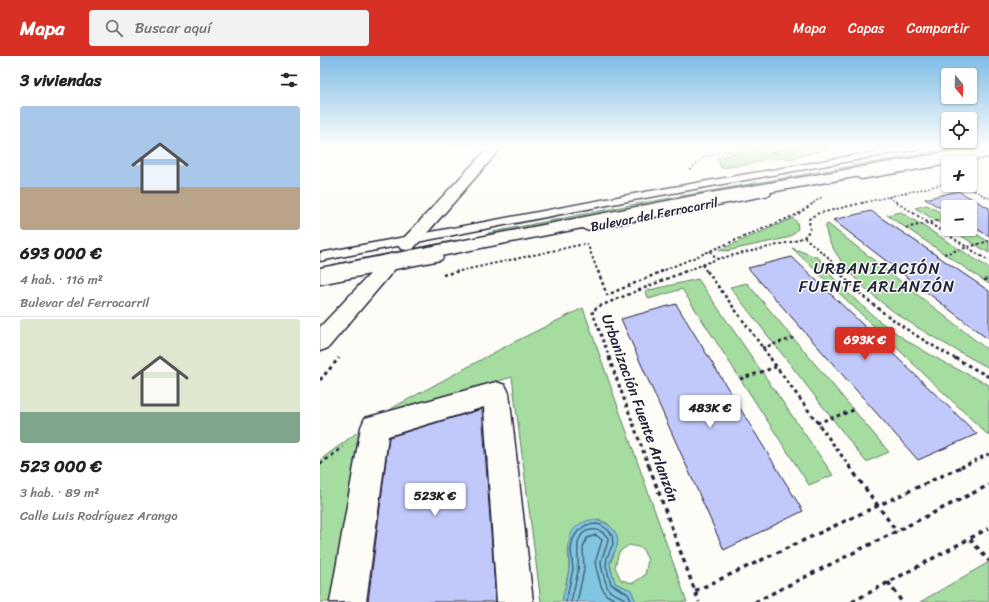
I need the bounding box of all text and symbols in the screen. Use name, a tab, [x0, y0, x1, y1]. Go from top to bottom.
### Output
search box	[89, 10, 369, 46]
text: Mapa	[20, 12, 65, 45]
text: Buscar aquí	[135, 15, 211, 41]
text: Mapa	[793, 16, 826, 41]
text: Capas	[848, 16, 885, 41]
text: Compartir	[907, 16, 969, 41]
icon: search	[103, 17, 125, 39]
text: 3 viviendas	[20, 65, 102, 95]
north arrow	[941, 68, 977, 104]
map controls	[941, 68, 977, 236]
icon: filters	[278, 69, 300, 91]
button: locate	[941, 112, 977, 148]
icon: home	[124, 132, 196, 204]
button: +	[941, 156, 977, 192]
street label: Bulevar del Ferrocarril	[588, 191, 720, 238]
button: −	[941, 200, 977, 236]
text: 693 000 €	[20, 238, 102, 268]
district label: URBANIZACIÓN FUENTE ARLANZÓN	[799, 254, 955, 301]
text: 4 hab. · 116 m²	[20, 268, 103, 291]
text: Bulevar del Ferrocarril	[20, 291, 149, 314]
street label: Urbanización Fuente Arlanzón	[594, 310, 686, 506]
pin: 693K €	[832, 327, 898, 361]
text: 693K €	[844, 328, 886, 351]
icon: home	[124, 345, 196, 417]
pin: 483K €	[677, 395, 743, 429]
text: 483K €	[688, 396, 732, 419]
text: 523 000 €	[20, 451, 102, 481]
text: 3 hab. · 89 m²	[20, 481, 99, 504]
pin: 523K €	[402, 483, 468, 517]
text: 523K €	[414, 484, 456, 507]
text: Calle Luis Rodríguez Arango	[20, 504, 178, 527]

